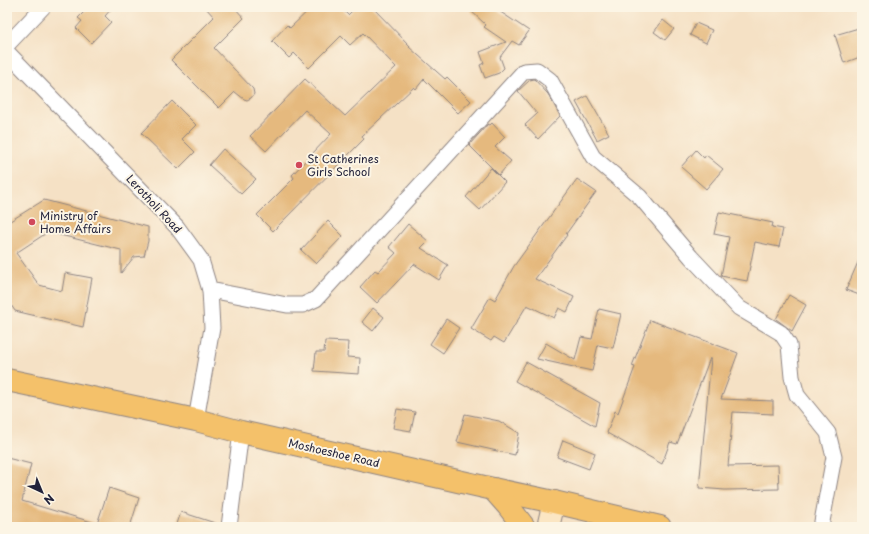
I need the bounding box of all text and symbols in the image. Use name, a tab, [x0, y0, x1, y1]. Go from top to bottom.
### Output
place label: St Catherines Girls School	[307, 150, 379, 180]
marker: St Catherines Girls School	[294, 160, 304, 170]
street label: Lerotholi Road	[123, 170, 186, 237]
place label: Ministry of Home Affairs	[40, 207, 111, 237]
marker: Ministry of Home Affairs	[27, 217, 37, 227]
street label: Moshoeshoe Road	[287, 434, 381, 471]
north arrow	[22, 472, 62, 512]
text: N	[40, 490, 58, 509]

